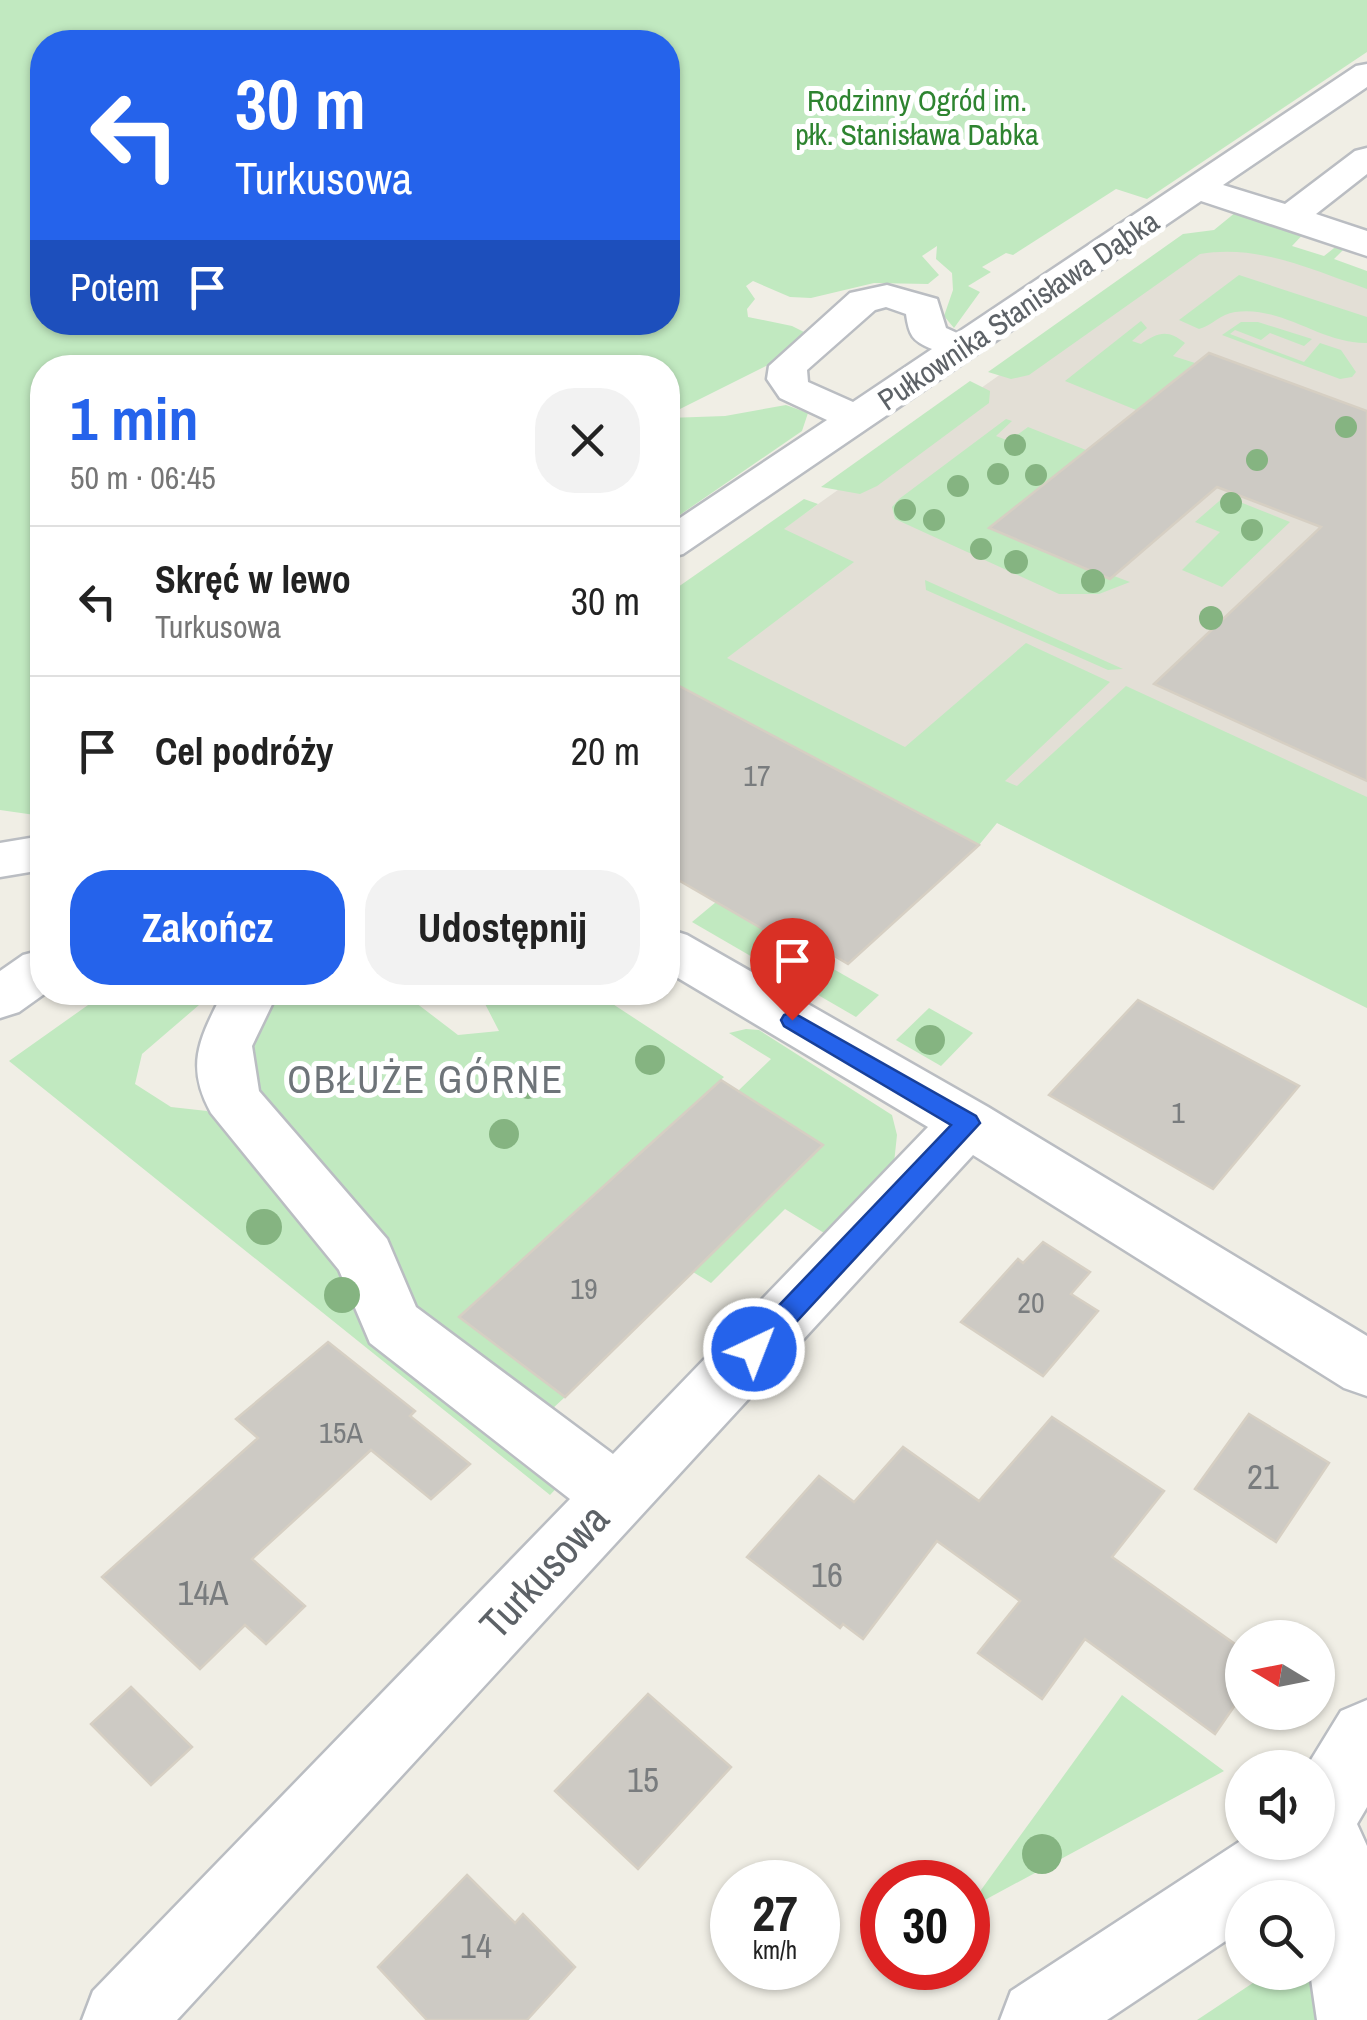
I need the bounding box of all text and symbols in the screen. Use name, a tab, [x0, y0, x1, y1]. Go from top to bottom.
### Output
text: 30 m	[235, 57, 366, 151]
icon: left	[70, 70, 200, 200]
park label: Rodzinny Ogród im. płk. Stanisława Dabka	[795, 80, 1039, 154]
text: Turkusowa	[235, 147, 412, 208]
street label: Pułkownika Stanisława Dąbka	[870, 201, 1167, 419]
icon: arrive	[180, 260, 235, 315]
text: Potem	[70, 262, 160, 313]
text: 1 min	[70, 378, 199, 459]
button: close	[535, 388, 640, 493]
text: 50 m · 06:45	[70, 456, 216, 499]
text: Skręć w lewo	[155, 554, 351, 605]
icon: left	[70, 574, 125, 629]
text: 30 m	[571, 576, 640, 627]
text: Turkusowa	[155, 605, 281, 648]
icon: arrive	[70, 724, 125, 779]
text: Cel podróży	[155, 726, 333, 777]
text: 20 m	[571, 726, 640, 777]
house number: 17	[743, 755, 771, 795]
button: Zakończ	[70, 870, 345, 985]
button: Udostępnij	[365, 870, 640, 985]
pin	[750, 918, 835, 1021]
icon: arrive	[765, 933, 820, 988]
district label: OBŁUŻE GÓRNE	[287, 1054, 565, 1105]
house number: 1	[1171, 1092, 1185, 1132]
house number: 19	[570, 1268, 598, 1308]
house number: 20	[1017, 1282, 1045, 1322]
position arrow	[702, 1297, 806, 1401]
house number: 15A	[319, 1412, 363, 1452]
house number: 21	[1247, 1453, 1279, 1500]
street label: Turkusowa	[467, 1491, 621, 1651]
house number: 16	[811, 1551, 843, 1598]
house number: 14A	[177, 1569, 229, 1616]
north arrow	[1225, 1620, 1335, 1730]
map controls	[1225, 1620, 1335, 1990]
button: sound	[1225, 1750, 1335, 1860]
house number: 15	[627, 1756, 659, 1803]
speed limit sign: 30	[860, 1860, 990, 1990]
text: 27	[752, 1879, 798, 1947]
button: search	[1225, 1880, 1335, 1990]
house number: 14	[460, 1922, 492, 1969]
text: km/h	[753, 1933, 797, 1967]

